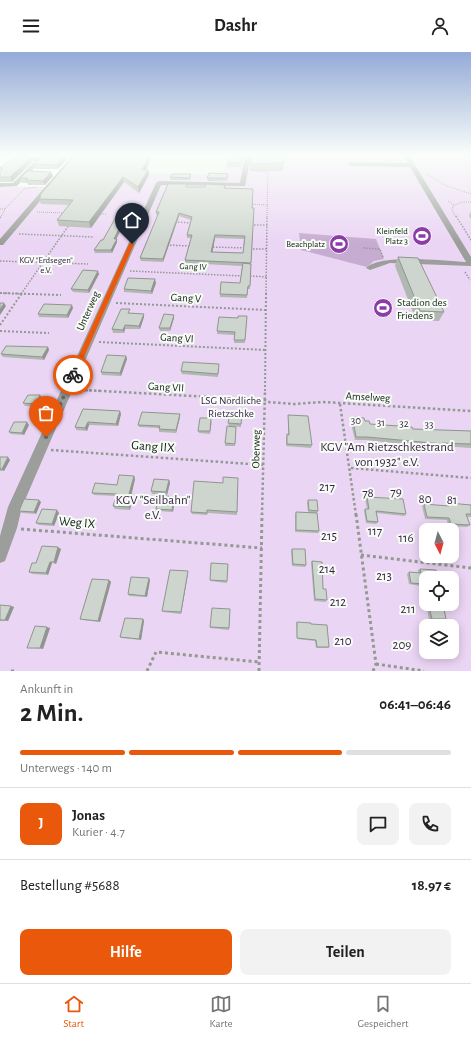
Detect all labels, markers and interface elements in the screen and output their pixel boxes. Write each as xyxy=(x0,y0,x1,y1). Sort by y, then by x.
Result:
icon: menu xyxy=(20,15,42,37)
icon: person xyxy=(429,15,451,37)
text: Dashr xyxy=(214,17,257,35)
pin xyxy=(115,203,149,244)
icon: home xyxy=(121,209,143,231)
sports icon: Kleinfeld Platz 3 xyxy=(411,225,433,247)
place label: Kleinfeld Platz 3 xyxy=(376,227,408,246)
sports icon: Beachplatz xyxy=(328,233,350,255)
place label: Beachplatz xyxy=(286,240,325,249)
park label: KGV "Erdsegen" e.V. xyxy=(19,256,73,275)
street label: Gang IV xyxy=(179,262,208,272)
street label: Unterweg xyxy=(74,289,102,332)
street label: Gang V xyxy=(170,292,202,304)
sports icon: Stadion des Friedens xyxy=(372,297,394,319)
place label: Stadion des Friedens xyxy=(397,297,447,321)
street label: Gang VI xyxy=(160,332,194,344)
courier xyxy=(53,355,93,395)
icon: bike xyxy=(62,364,84,386)
street label: Gang VII xyxy=(148,381,184,393)
street label: Amselweg xyxy=(346,390,391,404)
park label: LSG Nördliche Rietzschke xyxy=(201,395,261,419)
pin xyxy=(29,396,63,437)
icon: bag xyxy=(35,402,57,424)
park label: 30 xyxy=(351,415,361,426)
park label: 31 xyxy=(377,417,385,428)
park label: 32 xyxy=(399,418,409,429)
park label: 33 xyxy=(424,419,434,430)
street label: Oberweg xyxy=(250,429,262,469)
street label: Gang IIX xyxy=(131,439,175,455)
park label: KGV "Am Rietzschkestrand von 1932" e.V. xyxy=(320,441,454,469)
park label: 217 xyxy=(319,481,335,494)
park label: 79 xyxy=(390,486,402,499)
park label: 78 xyxy=(362,487,374,500)
park label: 80 xyxy=(418,493,432,506)
park label: KGV "Seilbahn" e.V. xyxy=(116,494,191,522)
park label: 81 xyxy=(447,494,457,507)
street label: Weg IX xyxy=(58,515,96,531)
north arrow xyxy=(419,523,459,563)
map controls xyxy=(419,523,459,659)
park label: 117 xyxy=(368,525,383,538)
park label: 215 xyxy=(321,530,337,543)
park label: 116 xyxy=(398,532,414,545)
park label: 214 xyxy=(319,563,335,576)
park label: 213 xyxy=(376,570,392,583)
button: locate xyxy=(419,571,459,611)
park label: 212 xyxy=(330,596,346,609)
park label: 211 xyxy=(401,603,415,616)
button: layers xyxy=(419,619,459,659)
park label: 210 xyxy=(334,635,352,648)
park label: 209 xyxy=(393,639,411,652)
text: Ankunft in xyxy=(20,683,73,696)
text: 06:41–06:46 xyxy=(379,697,451,712)
text: 2 Min. xyxy=(20,700,83,726)
text: Unterwegs · 140 m xyxy=(20,762,112,775)
button: chat xyxy=(357,803,399,845)
button: phone xyxy=(409,803,451,845)
text: Jonas xyxy=(72,808,105,823)
text: J xyxy=(38,816,44,831)
text: Kurier · 4.7 xyxy=(72,826,125,839)
text: Bestellung #5688 xyxy=(20,878,120,893)
text: 18.97 € xyxy=(412,878,451,893)
button: Hilfe xyxy=(20,929,232,975)
button: Teilen xyxy=(240,929,451,975)
tab: Start xyxy=(63,993,85,1030)
tab: Karte xyxy=(210,993,232,1030)
tab: Gespeichert xyxy=(358,993,408,1030)

